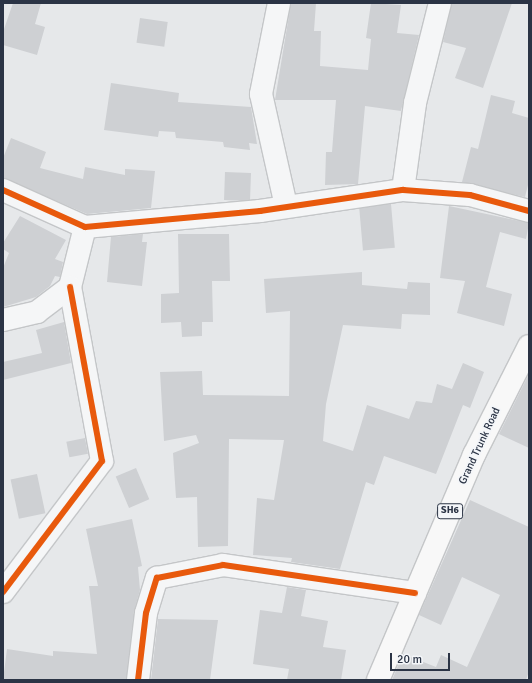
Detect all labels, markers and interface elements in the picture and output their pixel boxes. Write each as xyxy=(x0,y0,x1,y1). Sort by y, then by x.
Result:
street label: Grand Trunk Road xyxy=(456,405,504,487)
road number: SH6 xyxy=(437,503,463,519)
scale bar xyxy=(392,645,452,671)
text: 20 m xyxy=(397,652,422,667)

